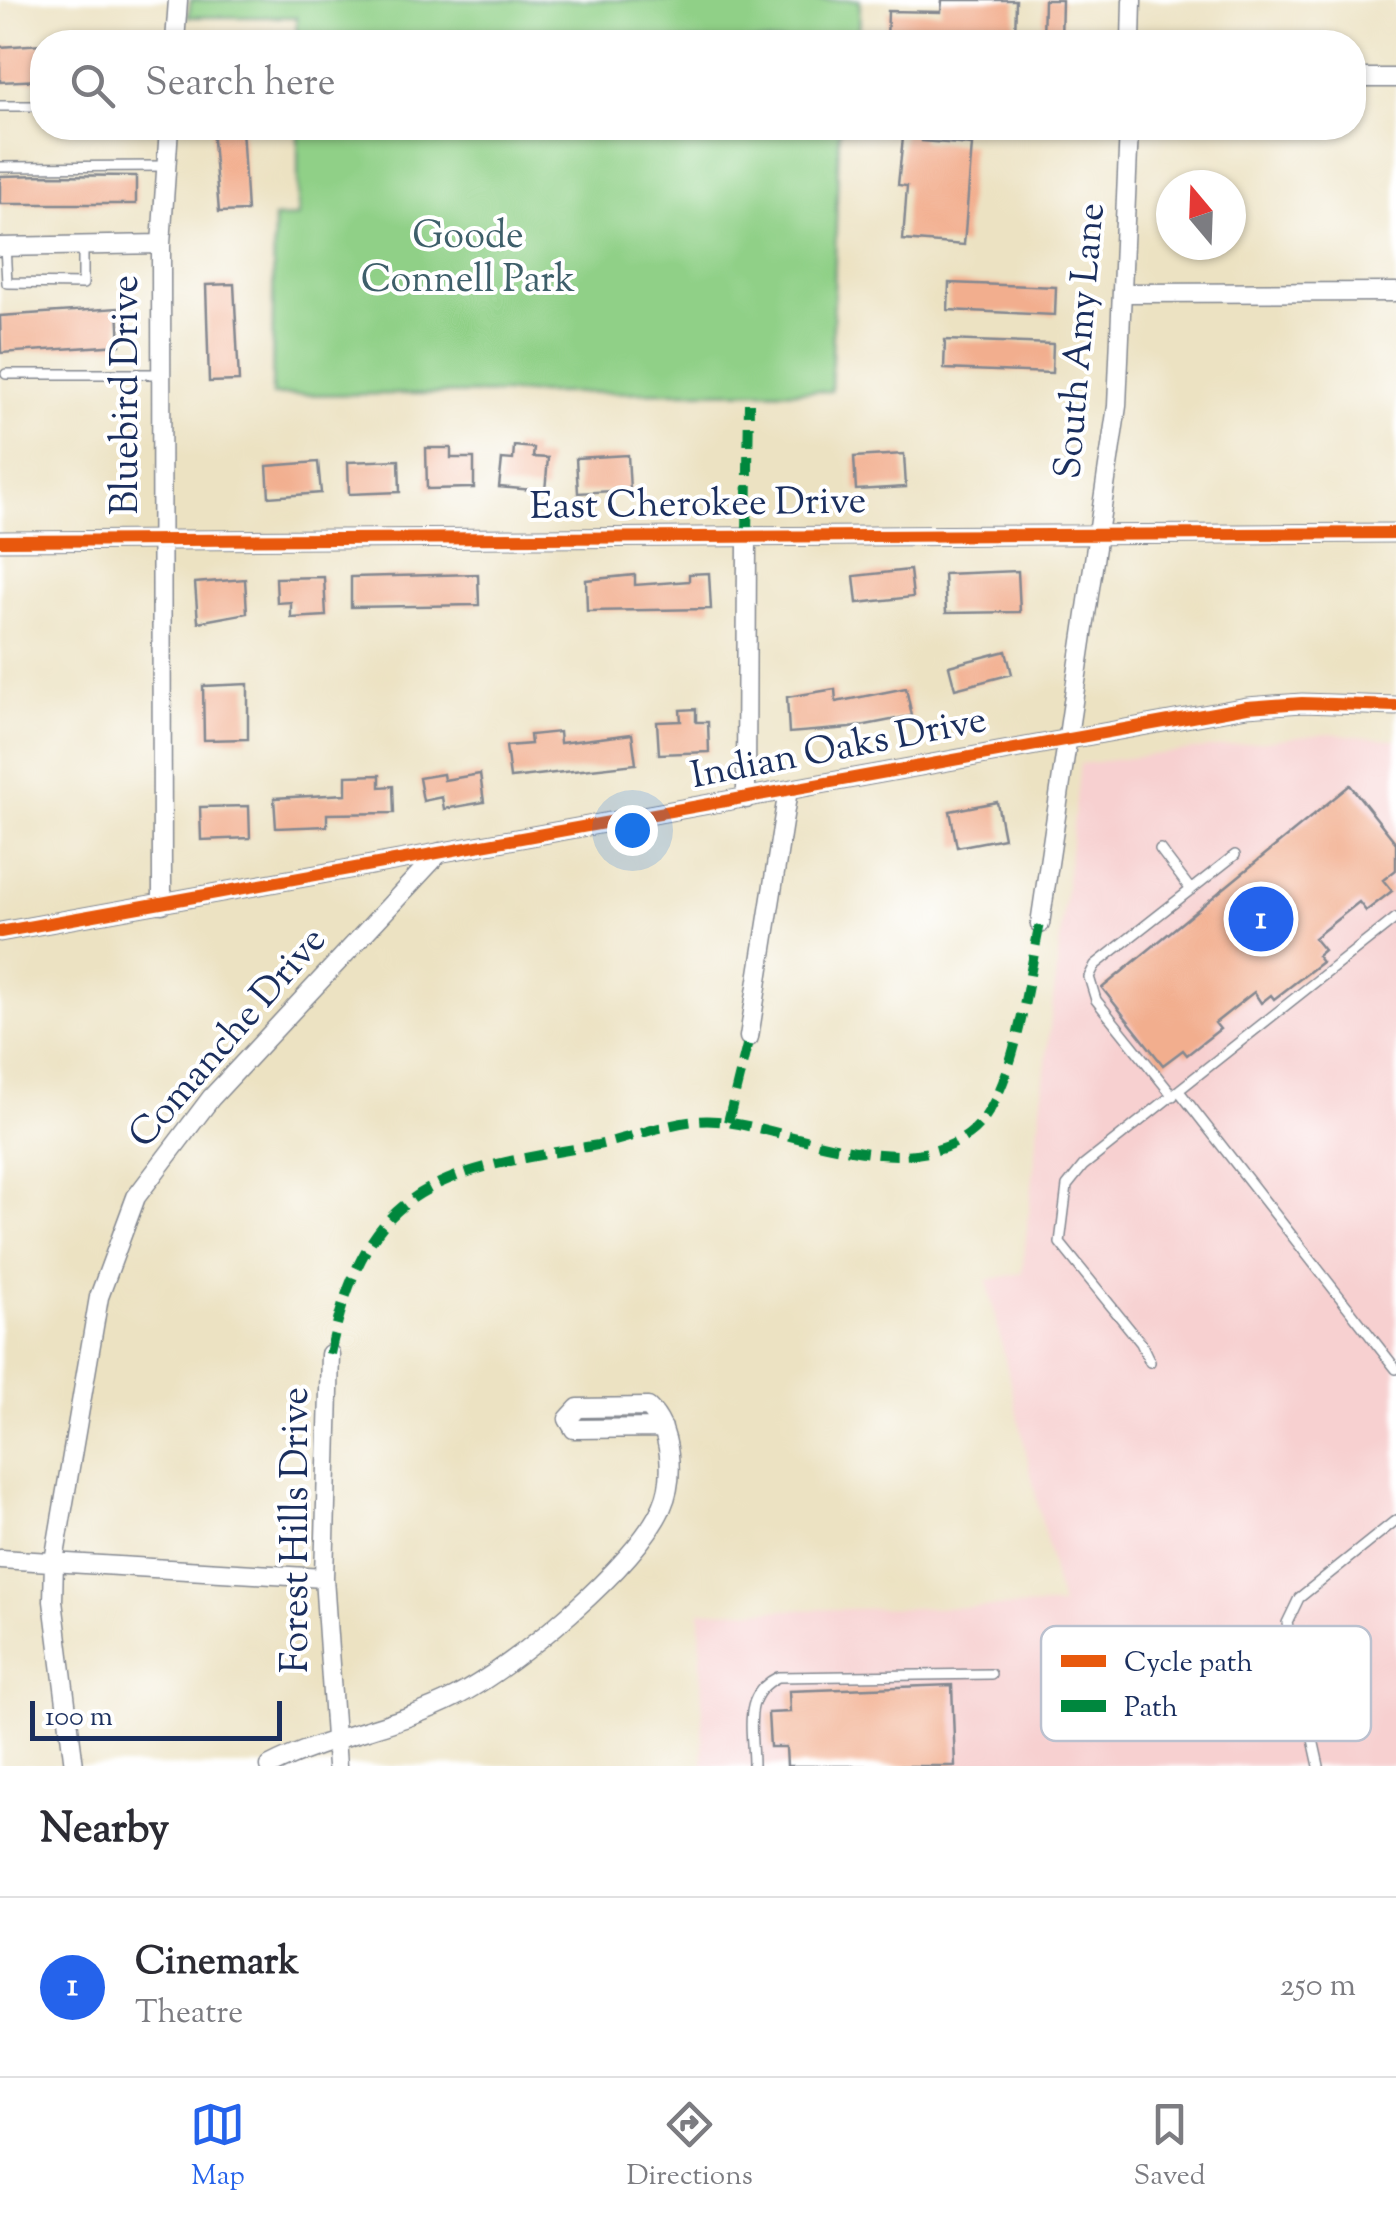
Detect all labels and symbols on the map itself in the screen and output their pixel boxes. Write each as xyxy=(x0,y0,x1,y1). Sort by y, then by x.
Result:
north arrow xyxy=(1156,170,1246,260)
street label: South Amy Lane xyxy=(1043,201,1121,481)
park label: Goode Connell Park xyxy=(361,211,575,309)
street label: Bluebird Drive xyxy=(101,275,155,515)
street label: East Cherokee Drive xyxy=(529,476,867,536)
street label: Indian Oaks Drive xyxy=(687,695,991,805)
your location xyxy=(607,805,658,856)
pin: 1 xyxy=(1228,882,1294,956)
street label: Comanche Drive xyxy=(118,917,340,1161)
street label: Forest Hills Drive xyxy=(271,1387,325,1673)
legend xyxy=(1041,1626,1371,1741)
text: Cycle path xyxy=(1124,1644,1253,1684)
text: Path xyxy=(1124,1689,1178,1729)
scale bar xyxy=(30,1696,282,1740)

